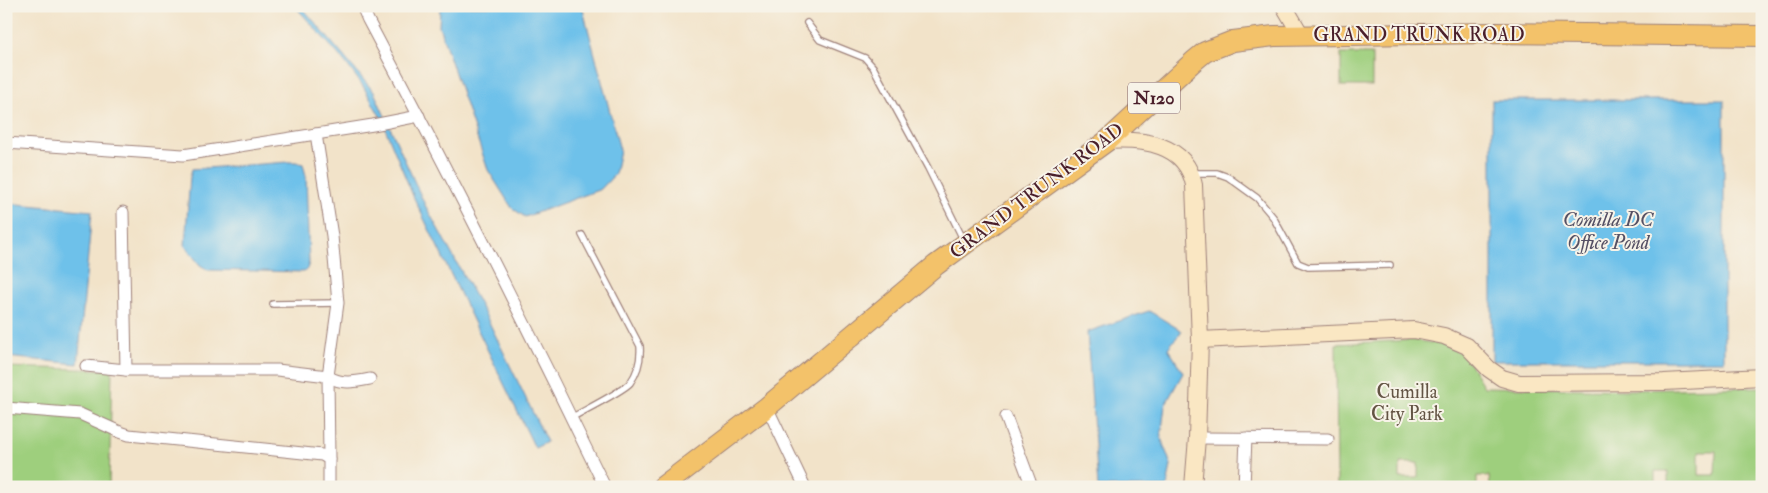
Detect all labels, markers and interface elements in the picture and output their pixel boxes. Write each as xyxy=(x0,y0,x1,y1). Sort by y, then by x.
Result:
street label: GRAND TRUNK ROAD xyxy=(1313,23,1525,47)
road number: N120 xyxy=(1128,82,1180,114)
street label: GRAND TRUNK ROAD xyxy=(945,118,1128,264)
water label: Comilla DC Office Pond xyxy=(1563,207,1655,255)
park label: Cumilla City Park xyxy=(1371,380,1443,426)

